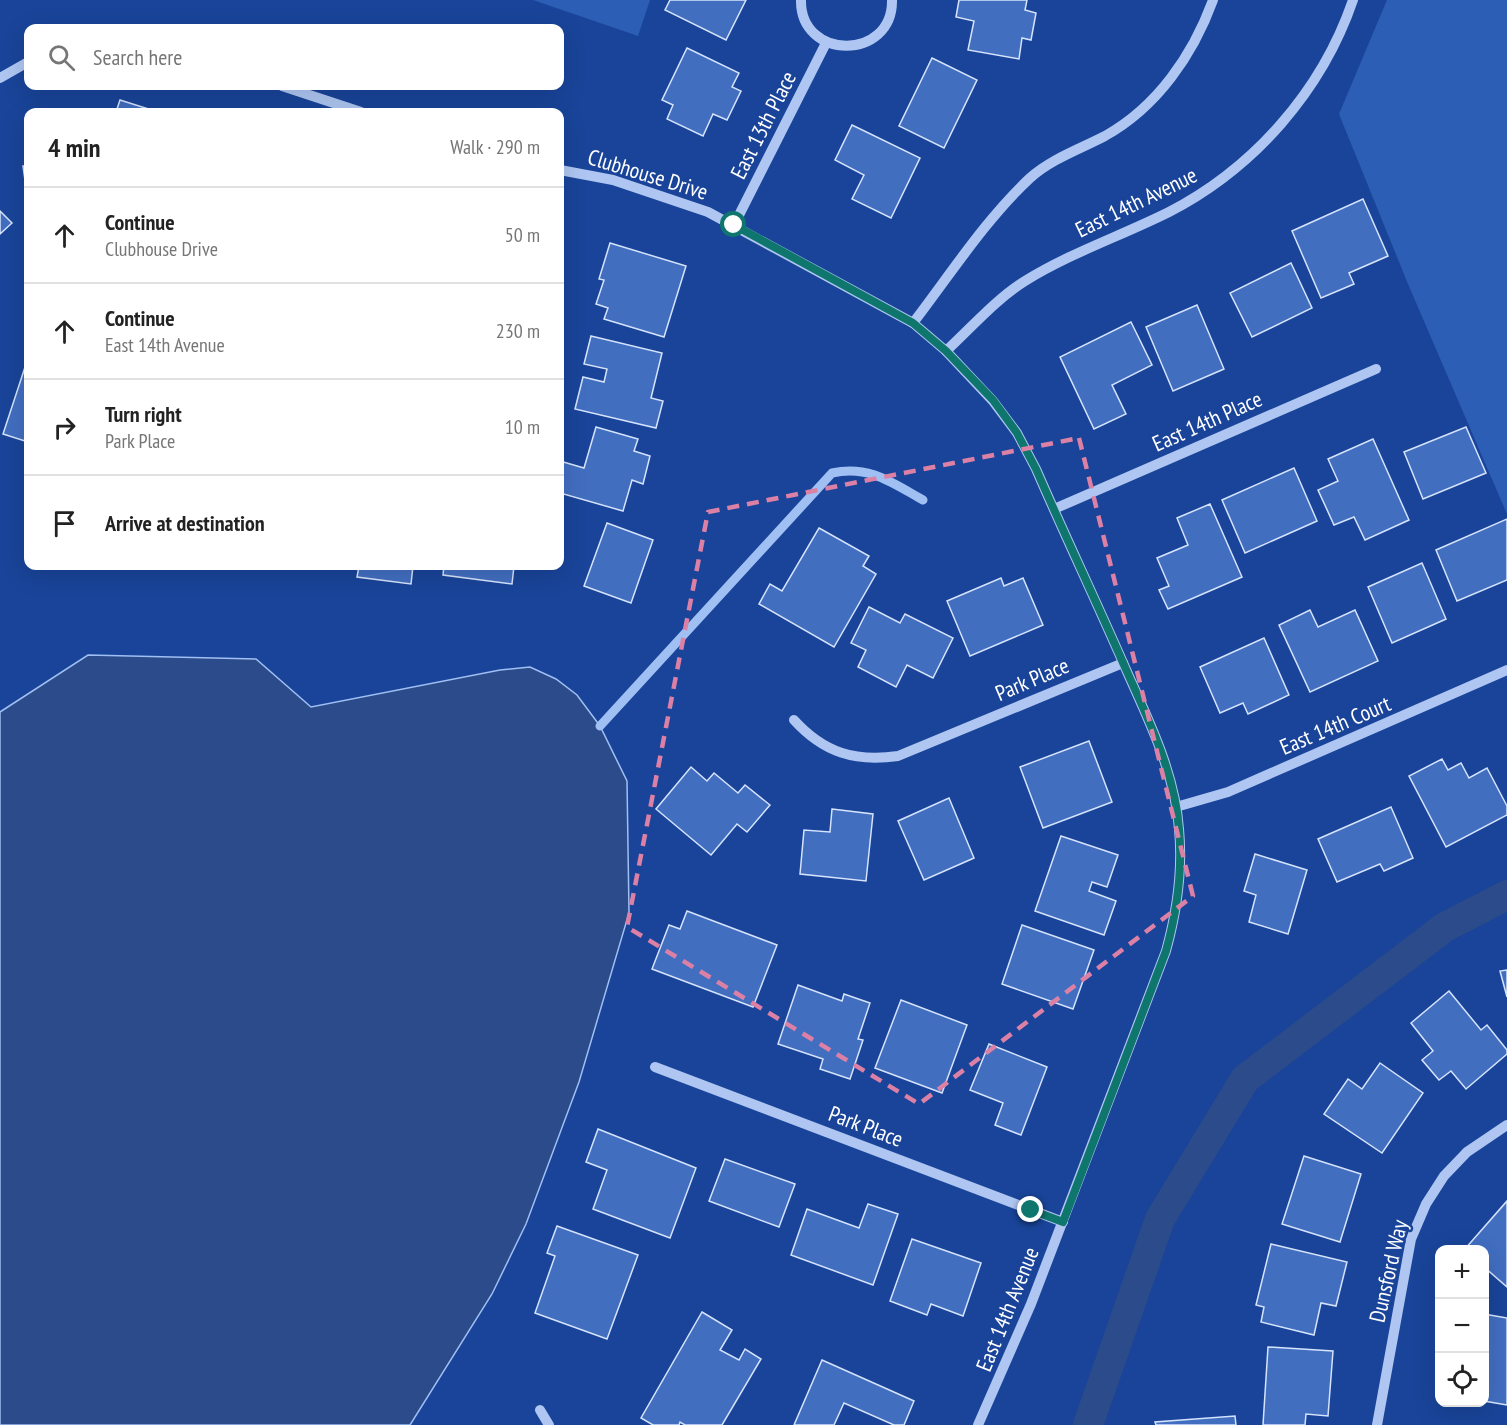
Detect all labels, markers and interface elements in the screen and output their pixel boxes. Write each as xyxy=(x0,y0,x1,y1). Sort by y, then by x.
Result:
search box xyxy=(24,24,564,90)
icon: search xyxy=(45,41,78,74)
text: Search here xyxy=(93,43,182,71)
street label: East 13th Place xyxy=(724,67,802,183)
text: 4 min xyxy=(48,131,101,164)
text: Walk · 290 m xyxy=(450,134,540,160)
street label: Clubhouse Drive xyxy=(585,142,711,206)
street label: East 14th Avenue xyxy=(1071,161,1201,243)
text: Continue xyxy=(105,208,175,236)
route start xyxy=(720,211,746,237)
icon: ahead xyxy=(48,219,81,252)
text: 50 m xyxy=(505,222,540,248)
text: Clubhouse Drive xyxy=(105,236,218,262)
text: Continue xyxy=(105,304,175,332)
icon: ahead xyxy=(48,315,81,348)
text: 230 m xyxy=(496,318,540,344)
text: East 14th Avenue xyxy=(105,332,225,358)
street label: East 14th Place xyxy=(1148,384,1266,458)
text: Turn right xyxy=(105,400,182,428)
icon: right xyxy=(48,411,81,444)
text: 10 m xyxy=(505,414,540,440)
text: Park Place xyxy=(105,428,175,454)
icon: arrive xyxy=(48,507,81,540)
text: Arrive at destination xyxy=(105,509,265,537)
street label: Park Place xyxy=(991,651,1073,707)
street label: East 14th Court xyxy=(1275,689,1395,761)
street label: Park Place xyxy=(825,1099,907,1153)
route end xyxy=(1017,1196,1043,1222)
street label: Dunsford Way xyxy=(1363,1216,1414,1325)
street label: East 14th Avenue xyxy=(969,1243,1045,1375)
map controls xyxy=(1435,1245,1489,1407)
button: + xyxy=(1435,1245,1489,1299)
button: − xyxy=(1435,1299,1489,1353)
button: locate xyxy=(1435,1353,1489,1407)

